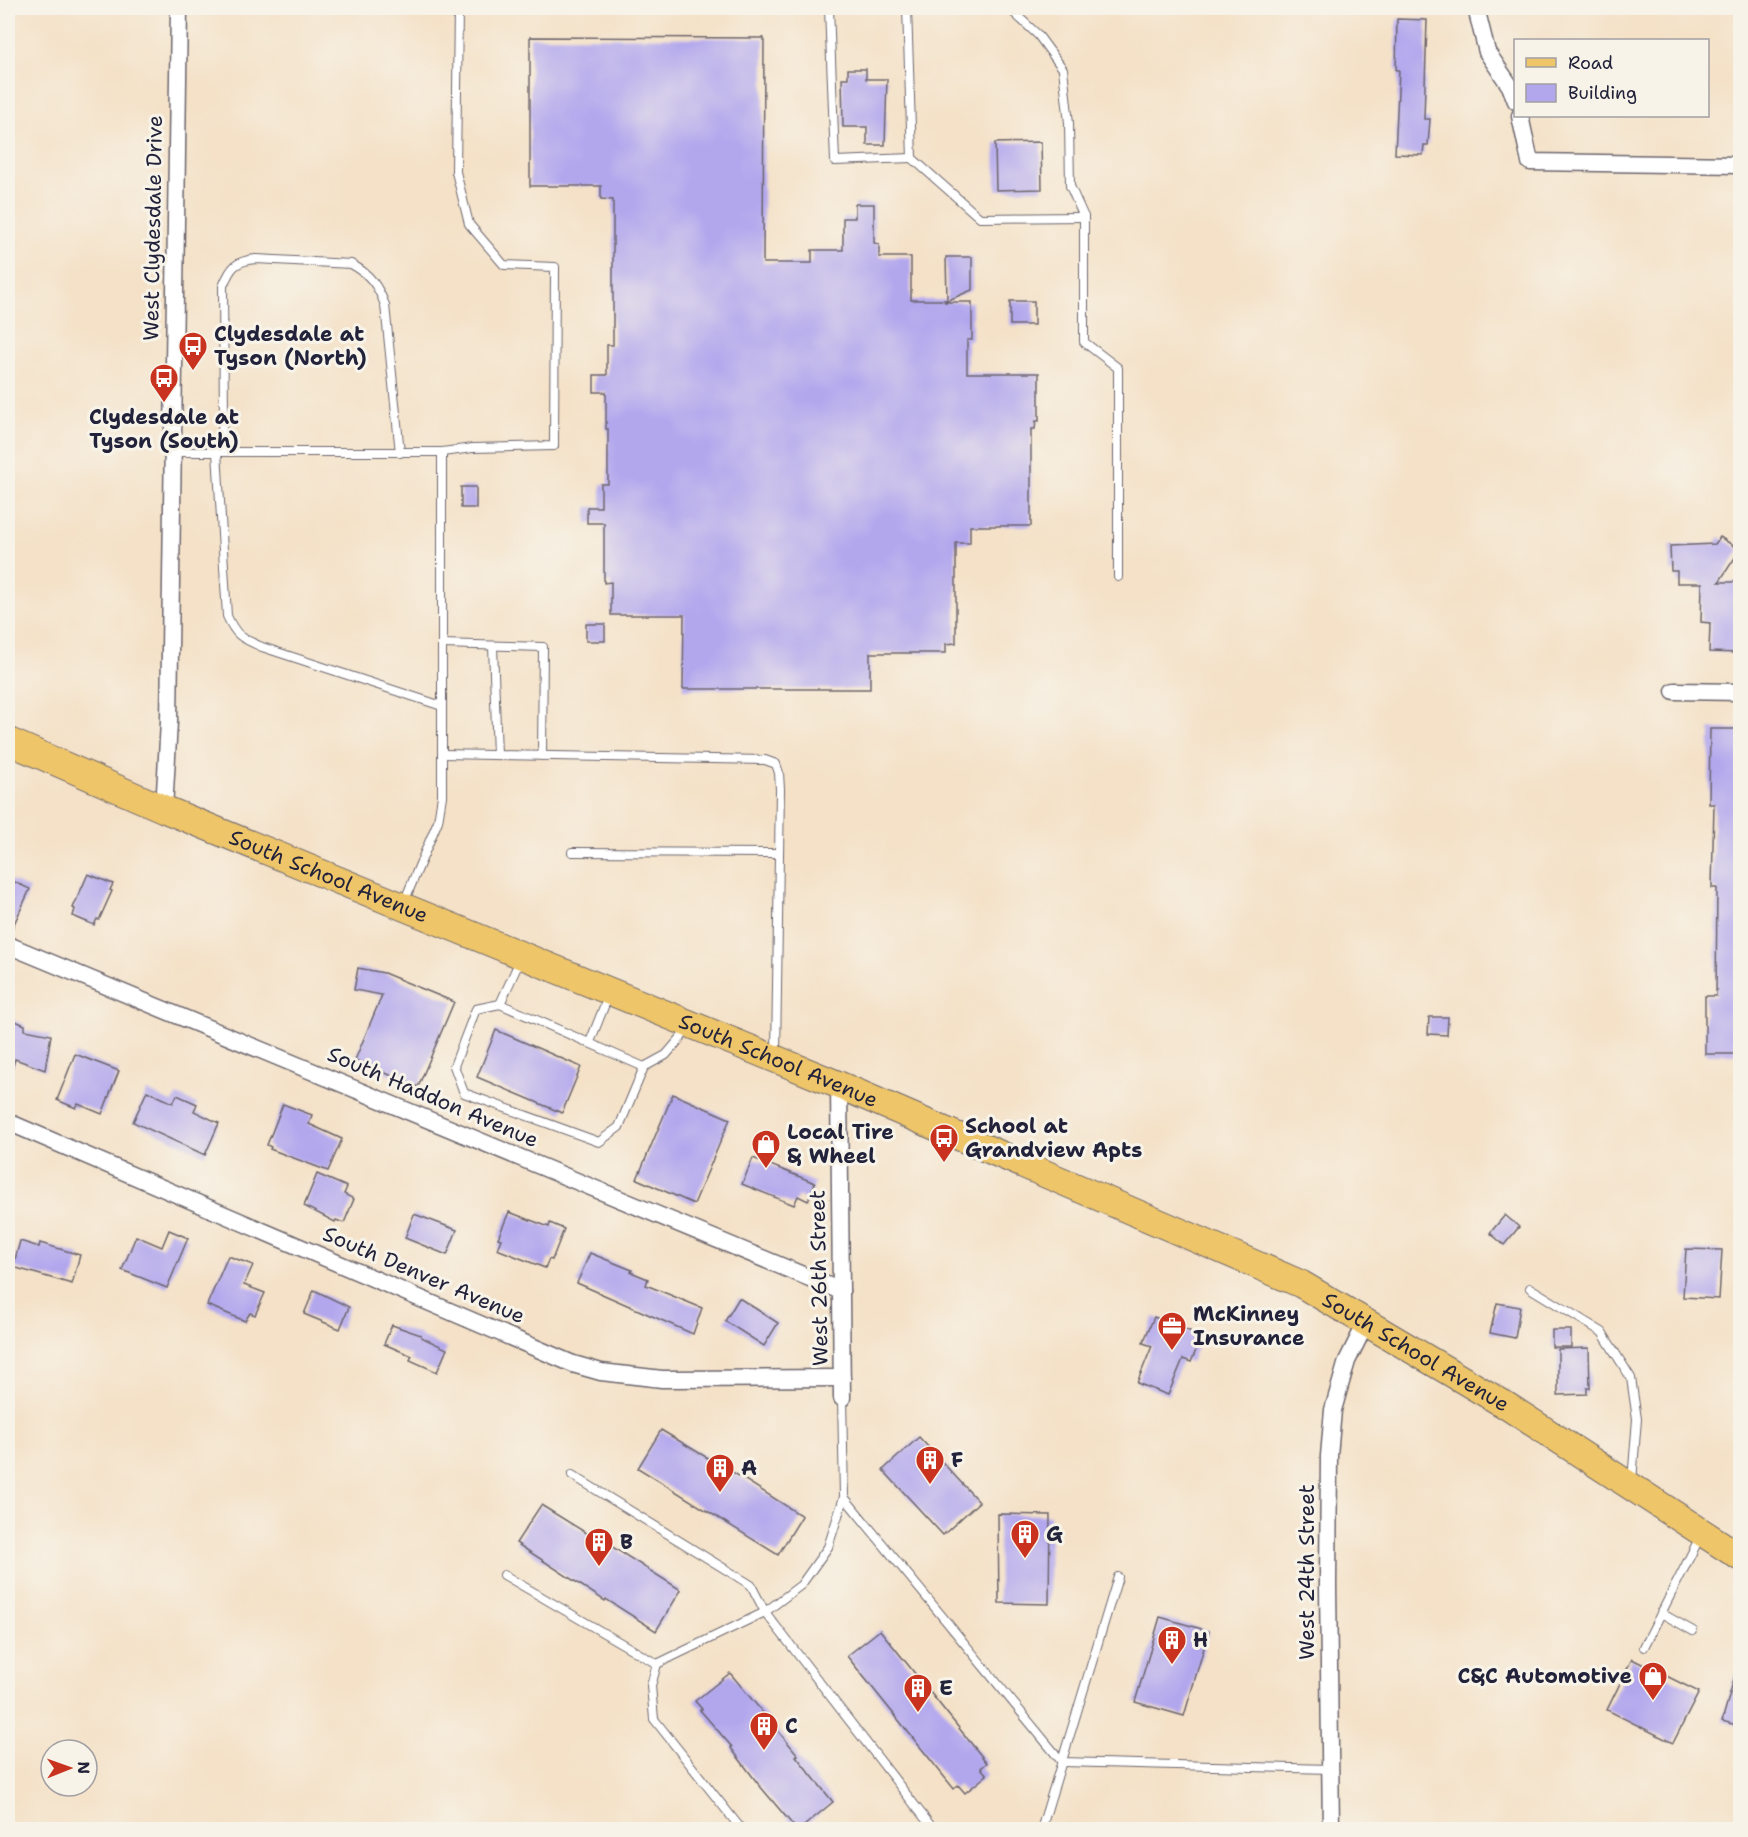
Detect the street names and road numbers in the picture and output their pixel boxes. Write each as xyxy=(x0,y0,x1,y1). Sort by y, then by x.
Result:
street label: West Clydesdale Drive xyxy=(137,115,169,341)
street label: South School Avenue xyxy=(225,823,432,930)
street label: South School Avenue xyxy=(675,1007,882,1114)
street label: South Haddon Avenue xyxy=(323,1040,543,1154)
street label: West 26th Street xyxy=(803,1190,835,1366)
street label: South Denver Avenue xyxy=(319,1220,529,1330)
street label: South School Avenue xyxy=(1317,1286,1515,1418)
street label: West 24th Street xyxy=(1293,1484,1321,1660)

